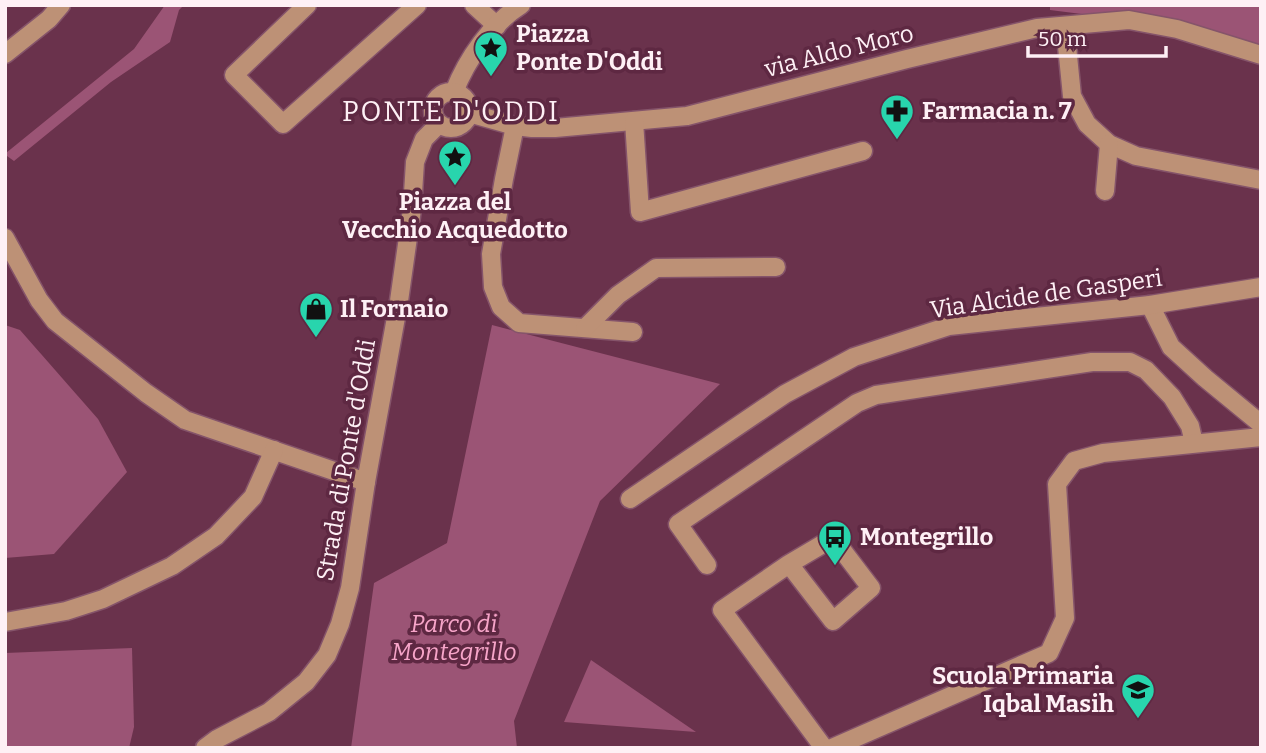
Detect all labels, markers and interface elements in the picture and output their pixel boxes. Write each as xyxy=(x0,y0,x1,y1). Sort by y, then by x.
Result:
scale bar xyxy=(1028,14,1166,58)
street label: via Aldo Moro xyxy=(761,19,916,83)
place label: Piazza Ponte D'Oddi xyxy=(516,20,663,76)
text: 50 m xyxy=(1038,26,1087,52)
place icon: Piazza Ponte D'Oddi xyxy=(472,29,510,78)
pharmacy icon: Farmacia n. 7 xyxy=(878,92,916,141)
district label: PONTE D'ODDI xyxy=(342,95,560,128)
place label: Farmacia n. 7 xyxy=(922,97,1072,125)
place icon: Piazza del Vecchio Acquedotto xyxy=(436,138,474,187)
place label: Piazza del Vecchio Acquedotto xyxy=(342,188,568,244)
street label: Via Alcide de Gasperi xyxy=(928,264,1164,324)
shop icon: Il Fornaio xyxy=(297,290,335,339)
place label: Il Fornaio xyxy=(340,295,448,323)
street label: Strada di Ponte d'Oddi xyxy=(311,337,381,583)
bus stop icon: Montegrillo xyxy=(816,518,854,567)
place label: Montegrillo xyxy=(860,523,994,551)
park label: Parco di Montegrillo xyxy=(391,610,517,666)
place label: Scuola Primaria Iqbal Masih xyxy=(932,662,1115,718)
school or university icon: Scuola Primaria Iqbal Masih xyxy=(1119,671,1157,720)

